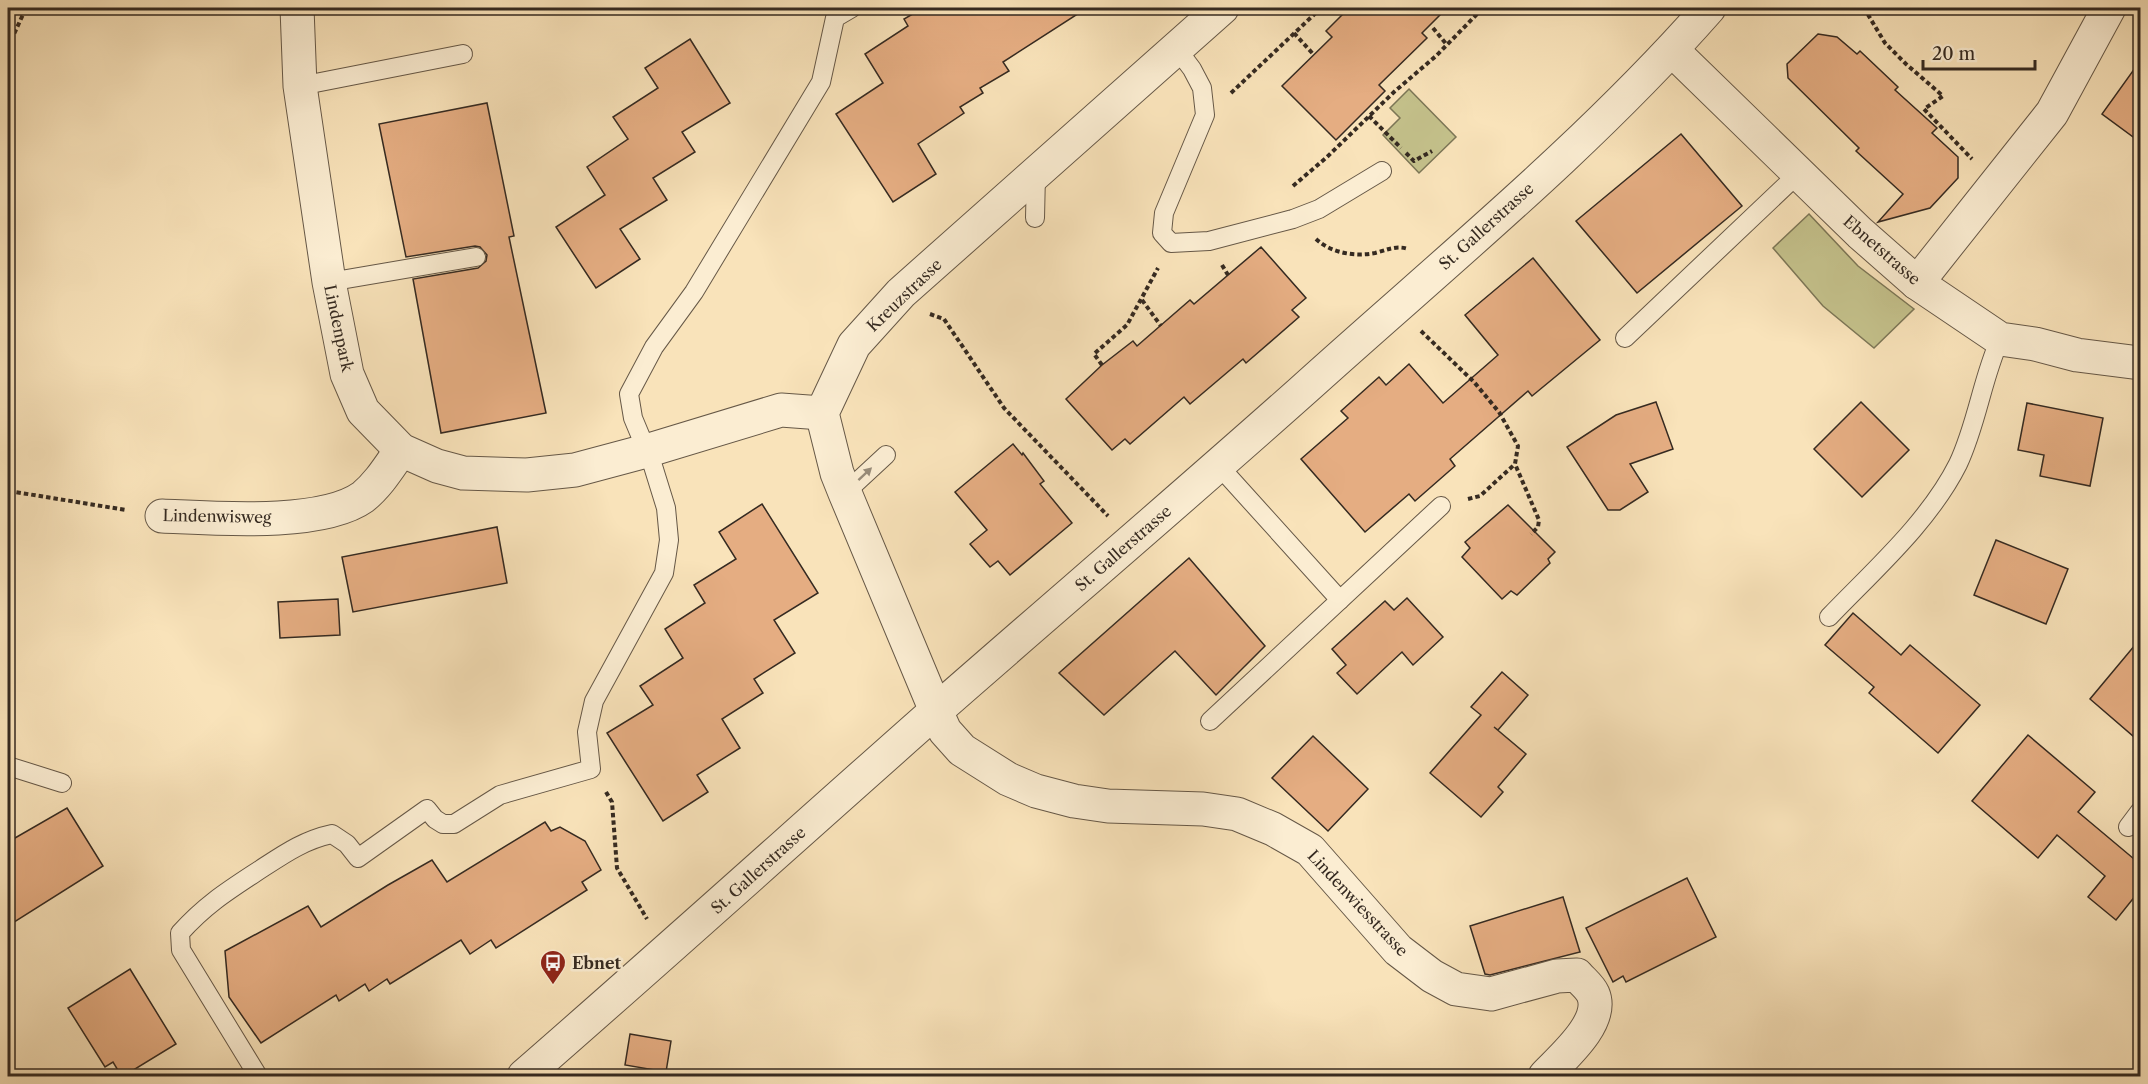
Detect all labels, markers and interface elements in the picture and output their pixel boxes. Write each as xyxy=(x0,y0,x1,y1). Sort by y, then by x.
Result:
scale bar xyxy=(1923,33,2036,71)
text: 20 m xyxy=(1932,43,1976,65)
street label: St. Gallerstrasse xyxy=(1434,178,1538,274)
street label: Ebnetstrasse xyxy=(1839,211,1925,289)
street label: Kreuzstrasse xyxy=(862,254,946,336)
street label: Lindenpark xyxy=(320,283,358,374)
one-way arrow xyxy=(858,467,873,481)
street label: St. Gallerstrasse xyxy=(1071,501,1175,595)
street label: Lindenwisweg xyxy=(162,505,272,527)
street label: St. Gallerstrasse xyxy=(706,822,810,918)
street label: Lindenwiesstrasse xyxy=(1304,846,1412,960)
bus stop icon: Ebnet xyxy=(538,948,568,986)
place label: Ebnet xyxy=(572,953,622,973)

